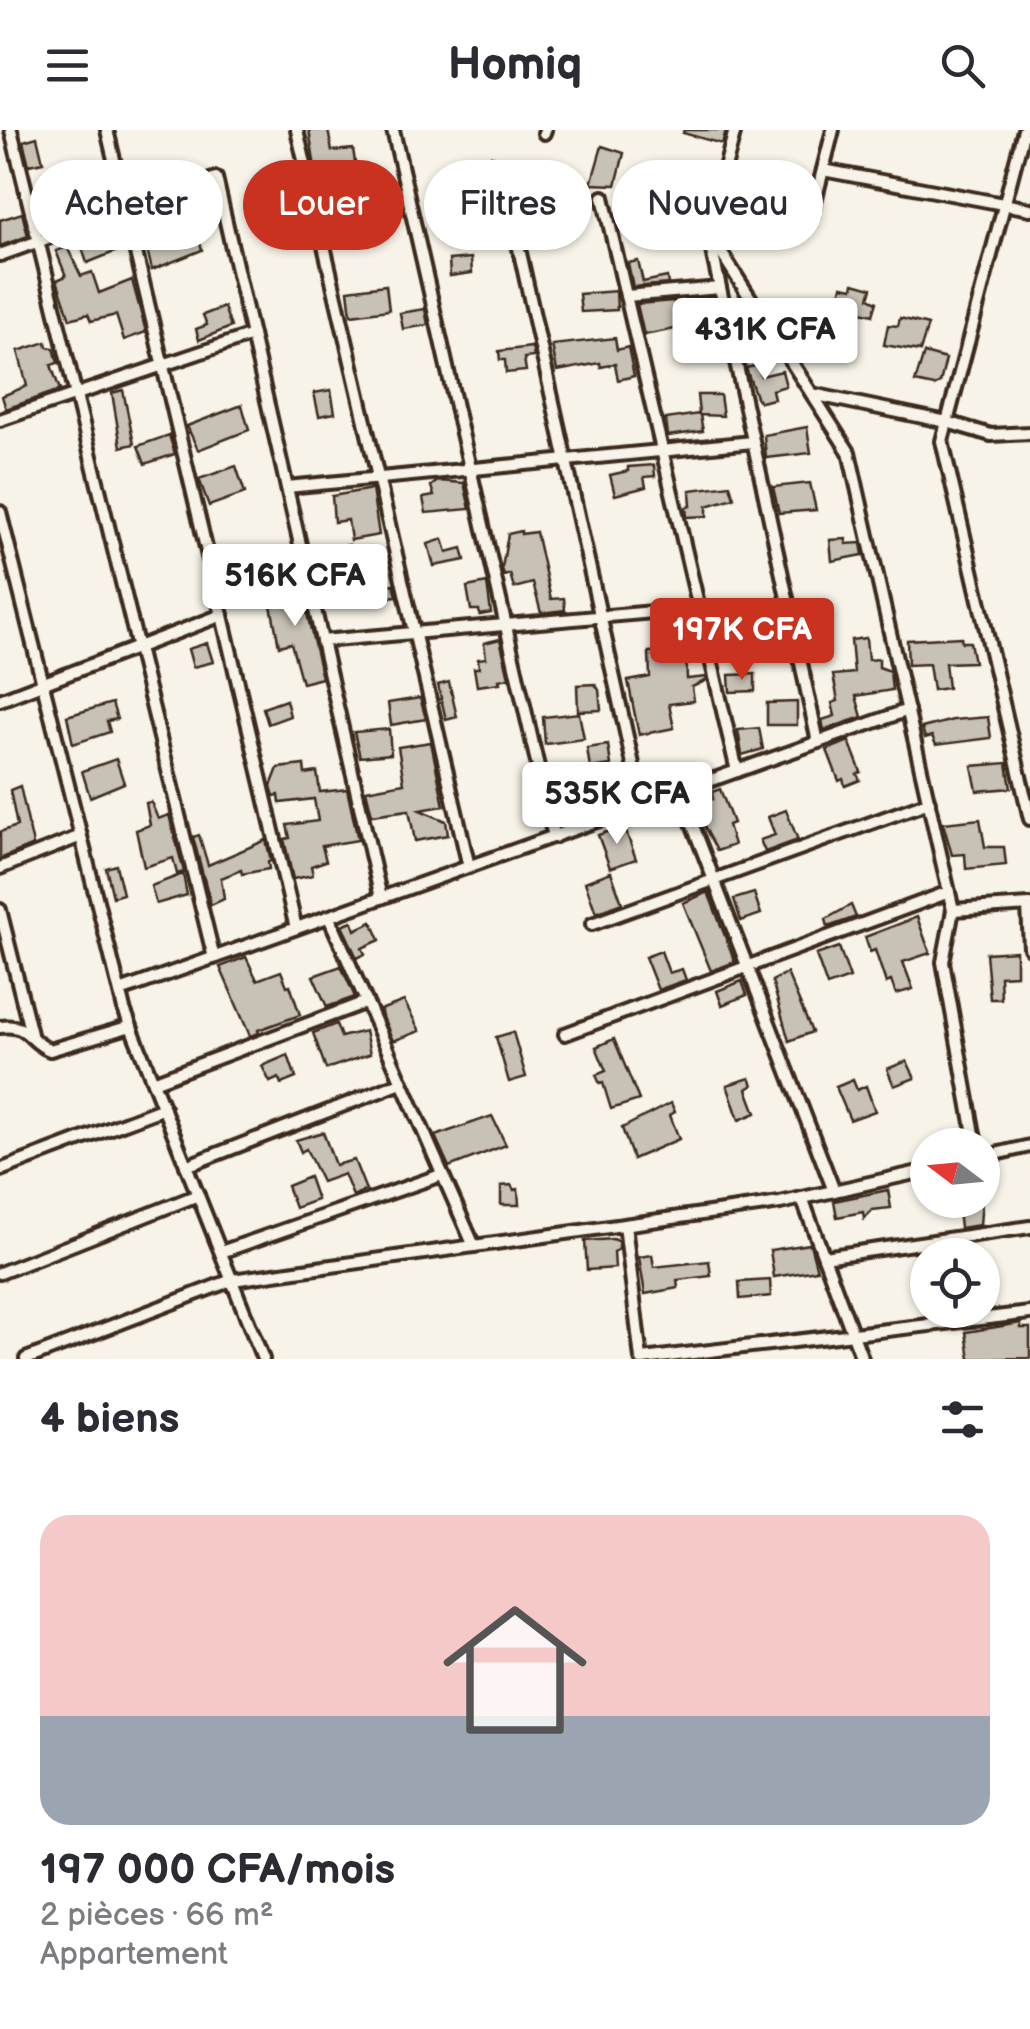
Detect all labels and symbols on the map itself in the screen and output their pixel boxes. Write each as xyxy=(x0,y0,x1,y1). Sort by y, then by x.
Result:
pin: 431K CFA xyxy=(662,298,868,383)
pin: 516K CFA xyxy=(192,544,398,629)
pin: 197K CFA xyxy=(639,598,845,683)
pin: 535K CFA xyxy=(514,762,720,847)
north arrow xyxy=(910,1128,1000,1218)

